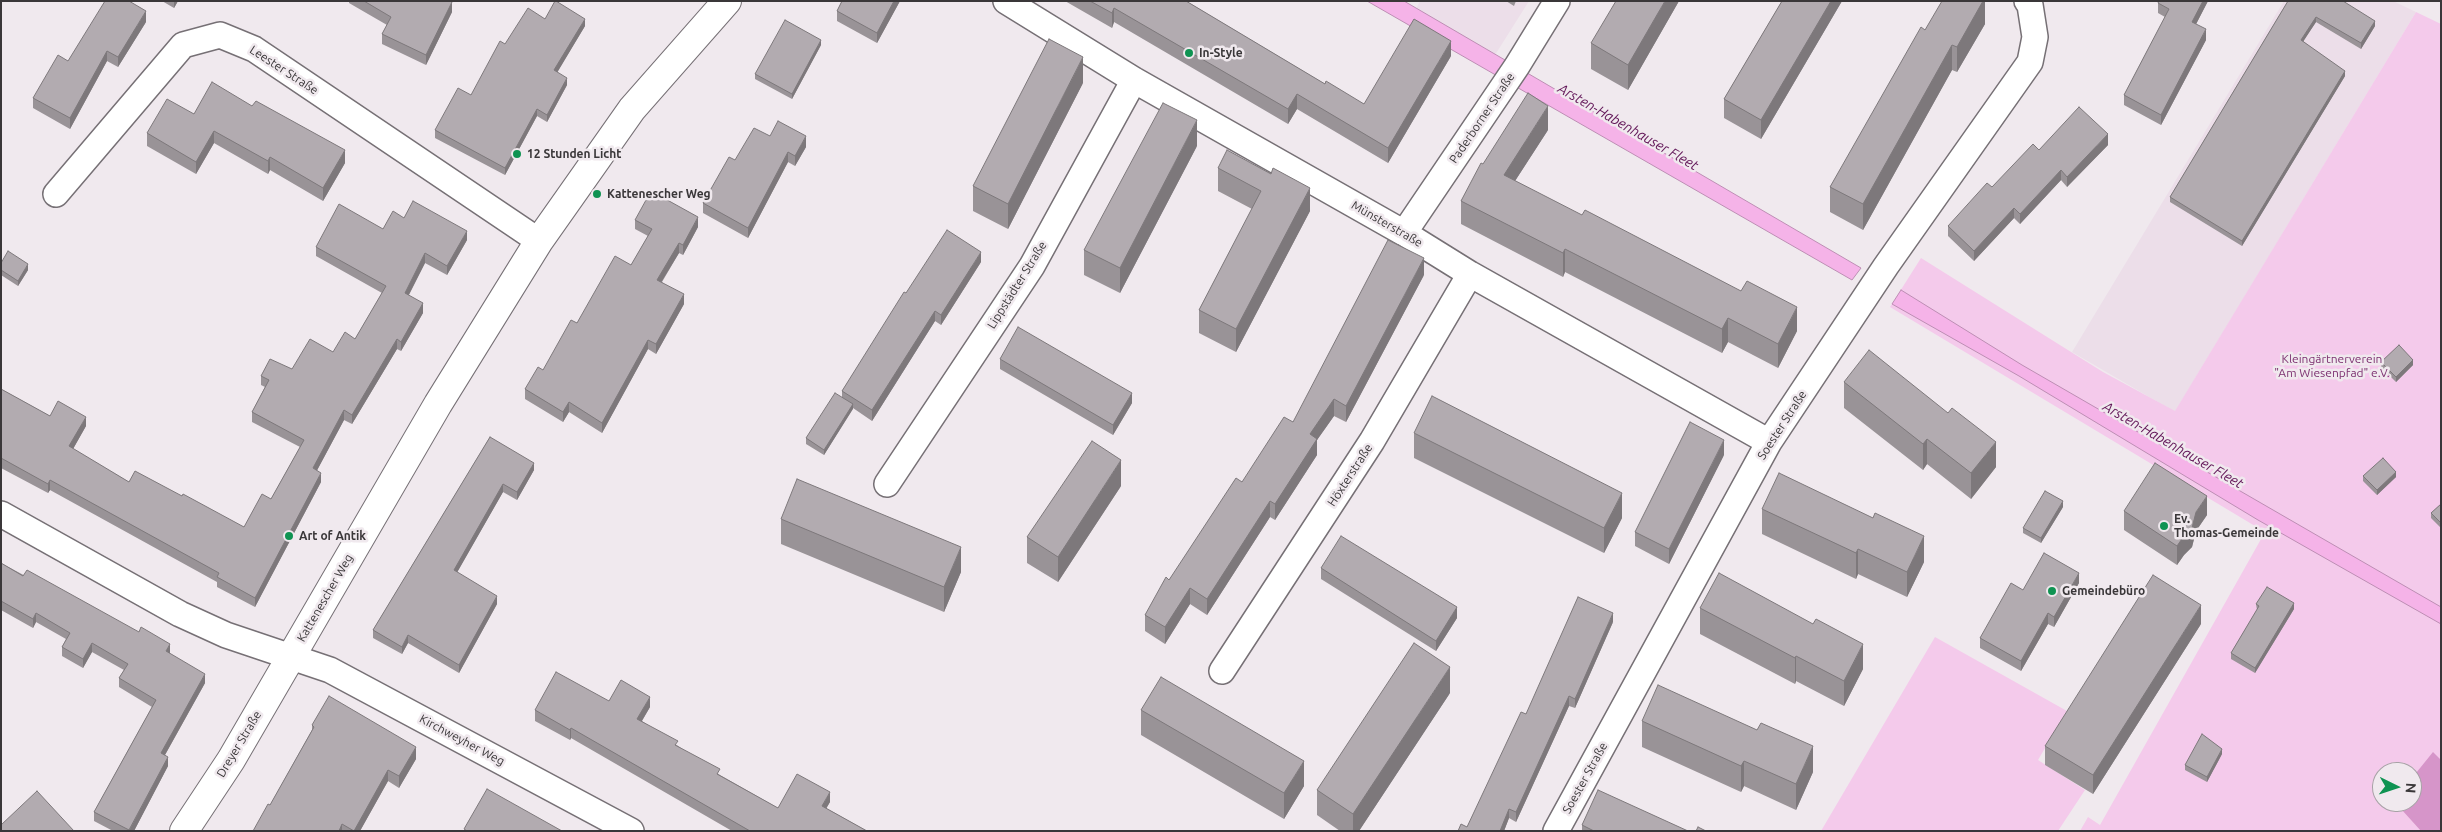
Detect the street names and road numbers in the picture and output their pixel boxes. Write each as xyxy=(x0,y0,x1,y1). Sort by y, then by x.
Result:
street label: Leester Straße xyxy=(247,43,321,97)
street label: Paderborner Straße xyxy=(1446,70,1518,166)
street label: Münsterstraße xyxy=(1349,198,1425,250)
street label: Lippstädter Straße xyxy=(984,239,1050,331)
street label: Soester Straße xyxy=(1754,388,1810,462)
street label: Höxterstraße xyxy=(1324,441,1376,509)
street label: Kattenescher Weg xyxy=(294,552,356,644)
street label: Dreyer Straße xyxy=(214,708,264,780)
street label: Kirchweyher Weg xyxy=(417,711,507,769)
street label: Soester Straße xyxy=(1559,740,1611,816)

